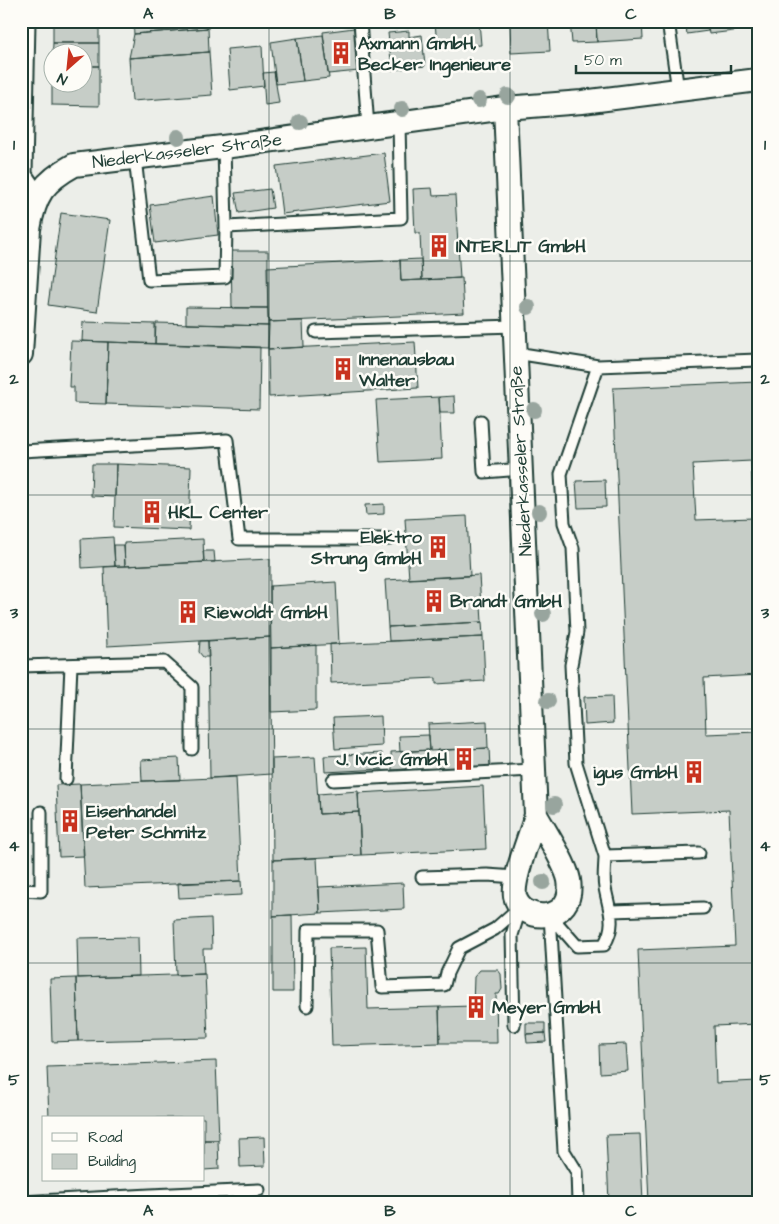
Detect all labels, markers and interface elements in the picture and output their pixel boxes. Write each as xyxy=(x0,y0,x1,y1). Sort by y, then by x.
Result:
text: A xyxy=(143,3,154,25)
text: B xyxy=(384,3,396,25)
text: C xyxy=(625,3,637,25)
place label: Axmann GmbH, Becker Ingenieure xyxy=(358,31,511,78)
building icon: Axmann GmbH, Becker Ingenieure xyxy=(328,40,354,66)
north arrow xyxy=(42,42,92,92)
scale bar xyxy=(576,42,732,74)
text: 50 m xyxy=(584,50,622,71)
text: N xyxy=(54,68,71,90)
street label: Niederkasseler Straße xyxy=(91,127,283,175)
text: 1 xyxy=(13,134,16,156)
text: 1 xyxy=(764,134,767,156)
building icon: INTERLIT GmbH xyxy=(426,233,452,259)
place label: INTERLIT GmbH xyxy=(456,234,586,259)
place label: Innenausbau Walter xyxy=(358,347,454,393)
building icon: Innenausbau Walter xyxy=(330,356,356,382)
street label: Niederkasseler Straße xyxy=(504,365,538,557)
text: 2 xyxy=(8,368,19,390)
text: 2 xyxy=(759,368,770,390)
building icon: HKL Center xyxy=(139,499,165,525)
place label: HKL Center xyxy=(168,500,268,525)
place label: Elektro Strung GmbH xyxy=(310,525,423,572)
building icon: Elektro Strung GmbH xyxy=(425,534,451,560)
building icon: Brandt GmbH xyxy=(421,588,447,614)
place label: Brandt GmbH xyxy=(450,589,562,614)
building icon: Riewoldt GmbH xyxy=(175,599,201,625)
place label: Riewoldt GmbH xyxy=(204,600,328,625)
text: 3 xyxy=(9,602,19,624)
text: 3 xyxy=(760,602,770,624)
building icon: J. Ivcic GmbH xyxy=(451,746,477,772)
place label: J. Ivcic GmbH xyxy=(335,747,448,772)
building icon: igus GmbH xyxy=(681,759,707,785)
place label: igus GmbH xyxy=(593,760,678,786)
place label: Eisenhandel Peter Schmitz xyxy=(86,799,207,845)
building icon: Eisenhandel Peter Schmitz xyxy=(57,808,83,834)
text: 4 xyxy=(9,835,20,857)
text: 4 xyxy=(760,835,771,857)
building icon: Meyer GmbH xyxy=(463,994,489,1020)
place label: Meyer GmbH xyxy=(492,995,601,1021)
text: 5 xyxy=(8,1069,20,1091)
text: 5 xyxy=(759,1069,771,1091)
legend xyxy=(42,1116,205,1182)
text: Road xyxy=(88,1127,123,1148)
text: Building xyxy=(88,1151,136,1173)
text: A xyxy=(143,1200,154,1222)
text: B xyxy=(384,1200,396,1222)
text: C xyxy=(625,1200,637,1222)

